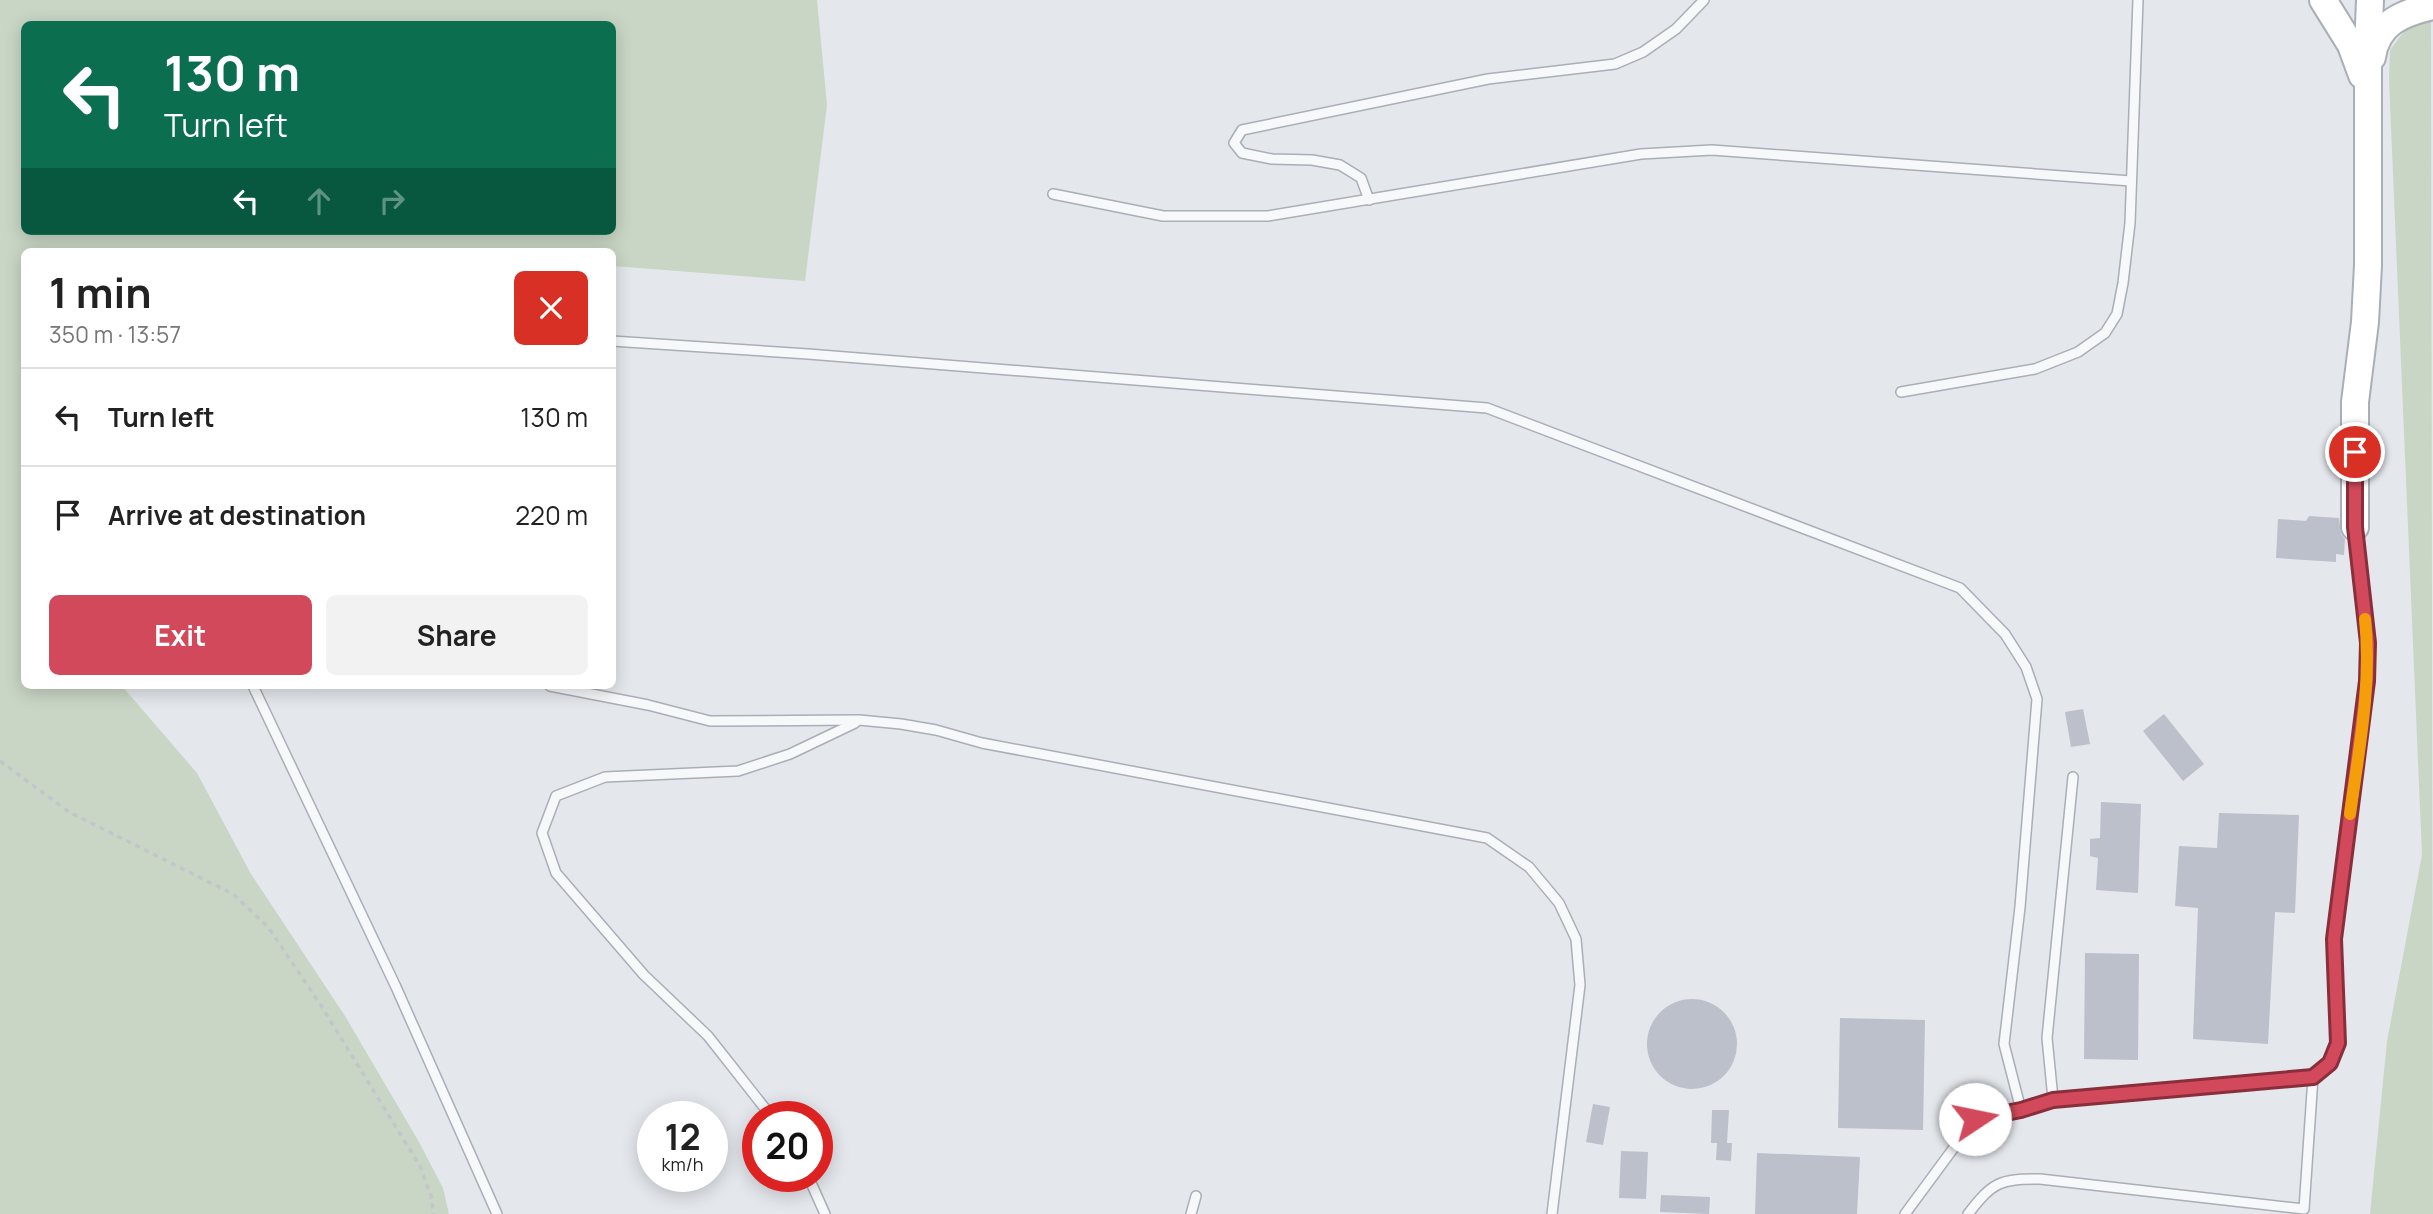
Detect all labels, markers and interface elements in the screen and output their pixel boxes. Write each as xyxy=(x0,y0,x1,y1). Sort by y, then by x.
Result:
text: 130 m xyxy=(164,39,300,106)
icon: left xyxy=(49,49,140,140)
text: Turn left xyxy=(164,103,288,147)
icon: left xyxy=(227,182,265,220)
icon: ahead xyxy=(300,182,338,220)
icon: right xyxy=(373,182,411,220)
text: 1 min xyxy=(49,263,152,321)
button: close xyxy=(514,271,588,345)
text: 350 m · 13:57 xyxy=(49,318,181,350)
icon: left xyxy=(49,398,87,436)
text: Turn left xyxy=(108,399,215,435)
text: 130 m xyxy=(520,399,588,435)
pin xyxy=(2325,422,2385,482)
icon: arrive xyxy=(2336,433,2374,471)
icon: arrive xyxy=(49,496,87,534)
text: Arrive at destination xyxy=(108,497,366,533)
text: 220 m xyxy=(515,497,588,533)
button: Exit xyxy=(49,595,312,675)
button: Share xyxy=(326,595,588,675)
position arrow xyxy=(1938,1082,2012,1156)
speed limit sign: 20 xyxy=(742,1101,833,1192)
text: 12 xyxy=(664,1113,701,1161)
text: km/h xyxy=(662,1152,703,1176)

